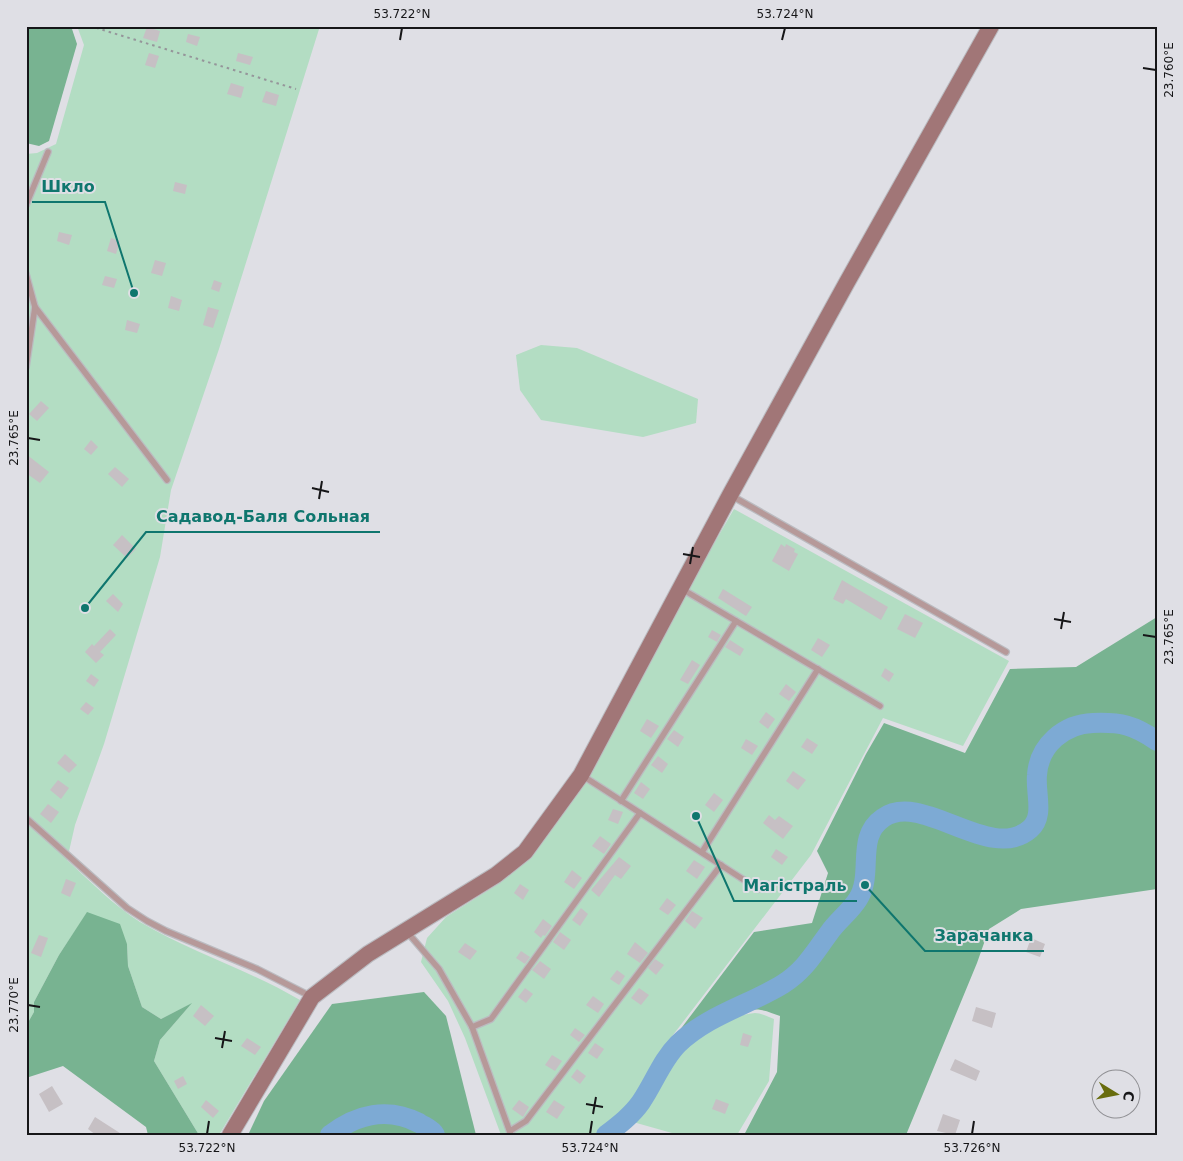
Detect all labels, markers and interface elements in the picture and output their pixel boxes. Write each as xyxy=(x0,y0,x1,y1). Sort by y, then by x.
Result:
text: 53.722°N xyxy=(374,7,430,21)
text: 53.724°N xyxy=(757,7,813,21)
text: 23.760°E xyxy=(1162,42,1176,98)
callout: Шкло xyxy=(32,171,105,202)
text: Шкло xyxy=(41,177,95,196)
text: 23.765°E xyxy=(7,410,21,466)
callout: Садавод-Баля Сольная xyxy=(146,501,380,532)
text: Садавод-Баля Сольная xyxy=(156,507,370,526)
text: 23.765°E xyxy=(1162,609,1176,665)
callout: Магістраль xyxy=(734,870,857,901)
text: Магістраль xyxy=(743,876,847,895)
callout: Зарачанка xyxy=(925,920,1044,951)
text: Зарачанка xyxy=(935,926,1033,945)
text: 23.770°E xyxy=(7,977,21,1033)
north arrow xyxy=(1090,1068,1140,1118)
text: С xyxy=(1120,1090,1138,1103)
text: 53.722°N xyxy=(179,1141,235,1155)
text: 53.724°N xyxy=(562,1141,618,1155)
text: 53.726°N xyxy=(944,1141,1000,1155)

